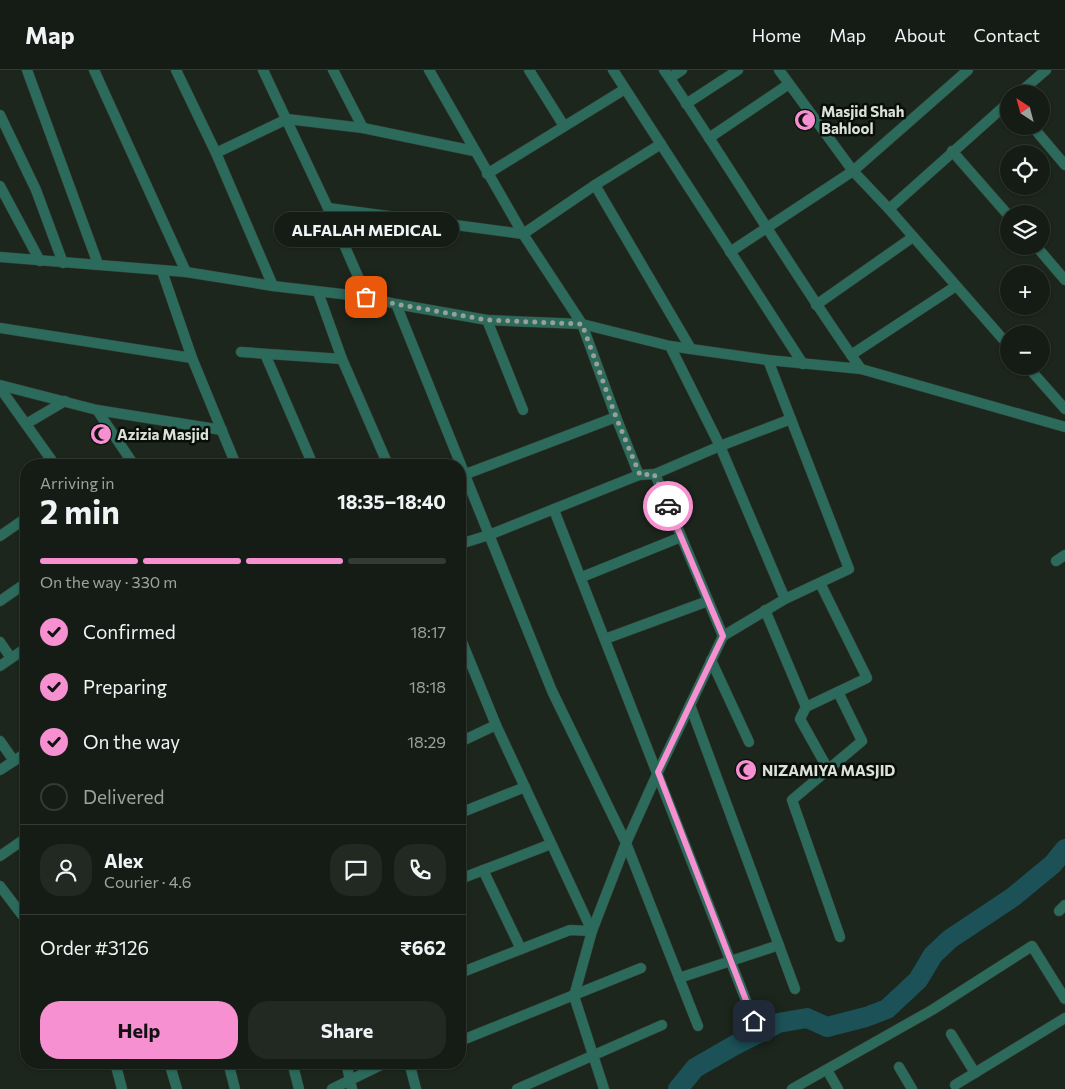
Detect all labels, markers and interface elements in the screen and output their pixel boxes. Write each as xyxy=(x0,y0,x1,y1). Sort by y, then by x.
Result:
text: Map xyxy=(25,20,75,49)
text: Home xyxy=(752,24,801,46)
text: Map xyxy=(829,24,866,46)
text: About xyxy=(894,24,946,46)
text: Contact xyxy=(974,24,1040,46)
north arrow xyxy=(1000,85,1050,135)
map controls xyxy=(1000,85,1050,375)
place label: Masjid Shah Bahlool xyxy=(821,102,904,137)
mosque icon: Masjid Shah Bahlool xyxy=(793,108,817,132)
button: locate xyxy=(1000,145,1050,195)
button: layers xyxy=(1000,205,1050,255)
callout: ALFALAH MEDICAL xyxy=(274,212,458,247)
text: ALFALAH MEDICAL xyxy=(291,220,442,239)
button: + xyxy=(1000,265,1050,315)
pin xyxy=(345,276,387,318)
icon: bag xyxy=(352,283,380,311)
button: − xyxy=(1000,325,1050,375)
mosque icon: Azizia Masjid xyxy=(89,422,113,446)
place label: Azizia Masjid xyxy=(117,425,209,443)
text: Arriving in xyxy=(40,473,114,492)
courier xyxy=(643,481,693,531)
text: 18:35–18:40 xyxy=(337,490,446,513)
text: 2 min xyxy=(40,491,120,531)
icon: car xyxy=(654,492,682,520)
text: On the way · 330 m xyxy=(40,572,177,591)
icon: check xyxy=(40,618,68,646)
text: Confirmed xyxy=(83,620,176,643)
text: 18:17 xyxy=(410,622,446,641)
icon: check xyxy=(40,673,68,701)
text: Preparing xyxy=(83,675,167,698)
text: 18:18 xyxy=(409,677,446,696)
icon: check xyxy=(40,728,68,756)
text: On the way xyxy=(83,730,180,753)
text: 18:29 xyxy=(407,732,446,751)
mosque icon: NIZAMIYA MASJID xyxy=(734,758,758,782)
place label: NIZAMIYA MASJID xyxy=(762,761,895,779)
text: Delivered xyxy=(83,785,164,808)
button: person xyxy=(40,844,92,896)
button: chat xyxy=(330,844,382,896)
button: phone xyxy=(394,844,446,896)
text: Alex xyxy=(104,849,144,872)
text: Courier · 4.6 xyxy=(104,872,191,891)
text: Order #3126 xyxy=(40,936,149,959)
text: ₹662 xyxy=(400,936,446,959)
pin xyxy=(733,1000,775,1042)
button: Help xyxy=(40,1001,238,1059)
button: Share xyxy=(248,1001,446,1059)
icon: home xyxy=(740,1007,768,1035)

